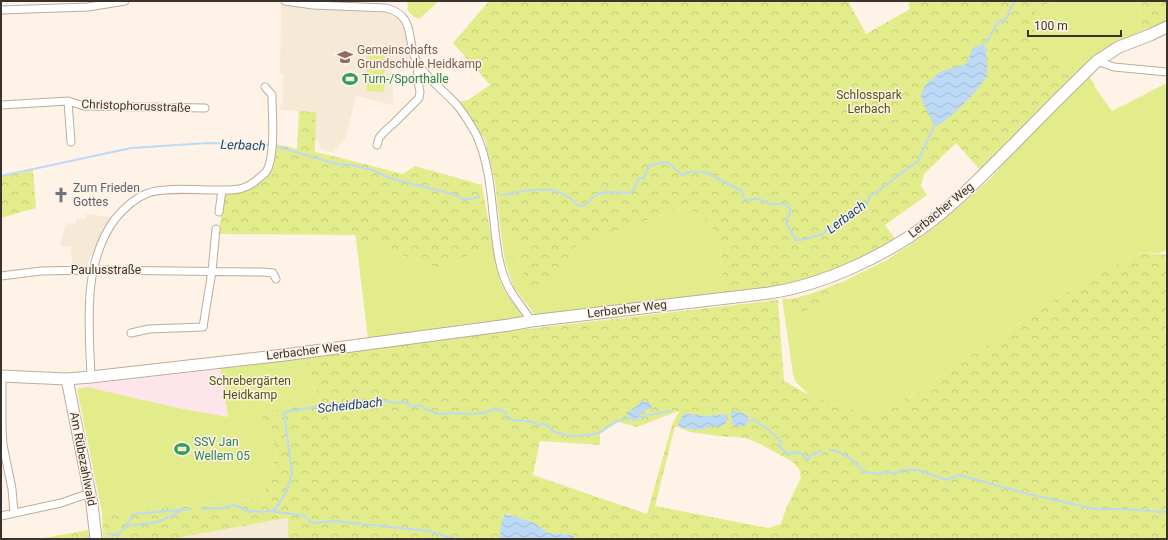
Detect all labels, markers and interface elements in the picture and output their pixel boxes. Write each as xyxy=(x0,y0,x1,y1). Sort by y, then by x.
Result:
scale bar xyxy=(1028,12,1121,38)
text: 100 m xyxy=(1034,19,1068,33)
place label: Gemeinschafts Grundschule Heidkamp xyxy=(357,43,482,71)
school or university icon: Gemeinschafts Grundschule Heidkamp xyxy=(336,48,354,66)
sports icon: Turn-/Sporthalle xyxy=(341,70,359,88)
place label: Turn-/Sporthalle xyxy=(362,72,449,86)
park label: Schlosspark Lerbach xyxy=(836,88,903,116)
street label: Christophorusstraße xyxy=(81,97,191,115)
water label: Lerbach xyxy=(220,137,266,153)
street label: Lerbacher Weg xyxy=(905,179,977,241)
place label: Zum Frieden Gottes xyxy=(73,181,140,209)
church icon: Zum Frieden Gottes xyxy=(52,186,70,204)
water label: Lerbach xyxy=(823,197,869,237)
street label: Paulusstraße xyxy=(71,263,141,277)
street label: Lerbacher Weg xyxy=(586,297,668,321)
street label: Lerbacher Weg xyxy=(265,339,347,363)
park label: Schrebergärten Heidkamp xyxy=(209,374,291,402)
water label: Scheidbach xyxy=(317,394,383,416)
street label: Am Rübezahlwald xyxy=(67,411,99,507)
place label: SSV Jan Wellem 05 xyxy=(194,435,250,463)
sports icon: SSV Jan Wellem 05 xyxy=(173,440,191,458)

